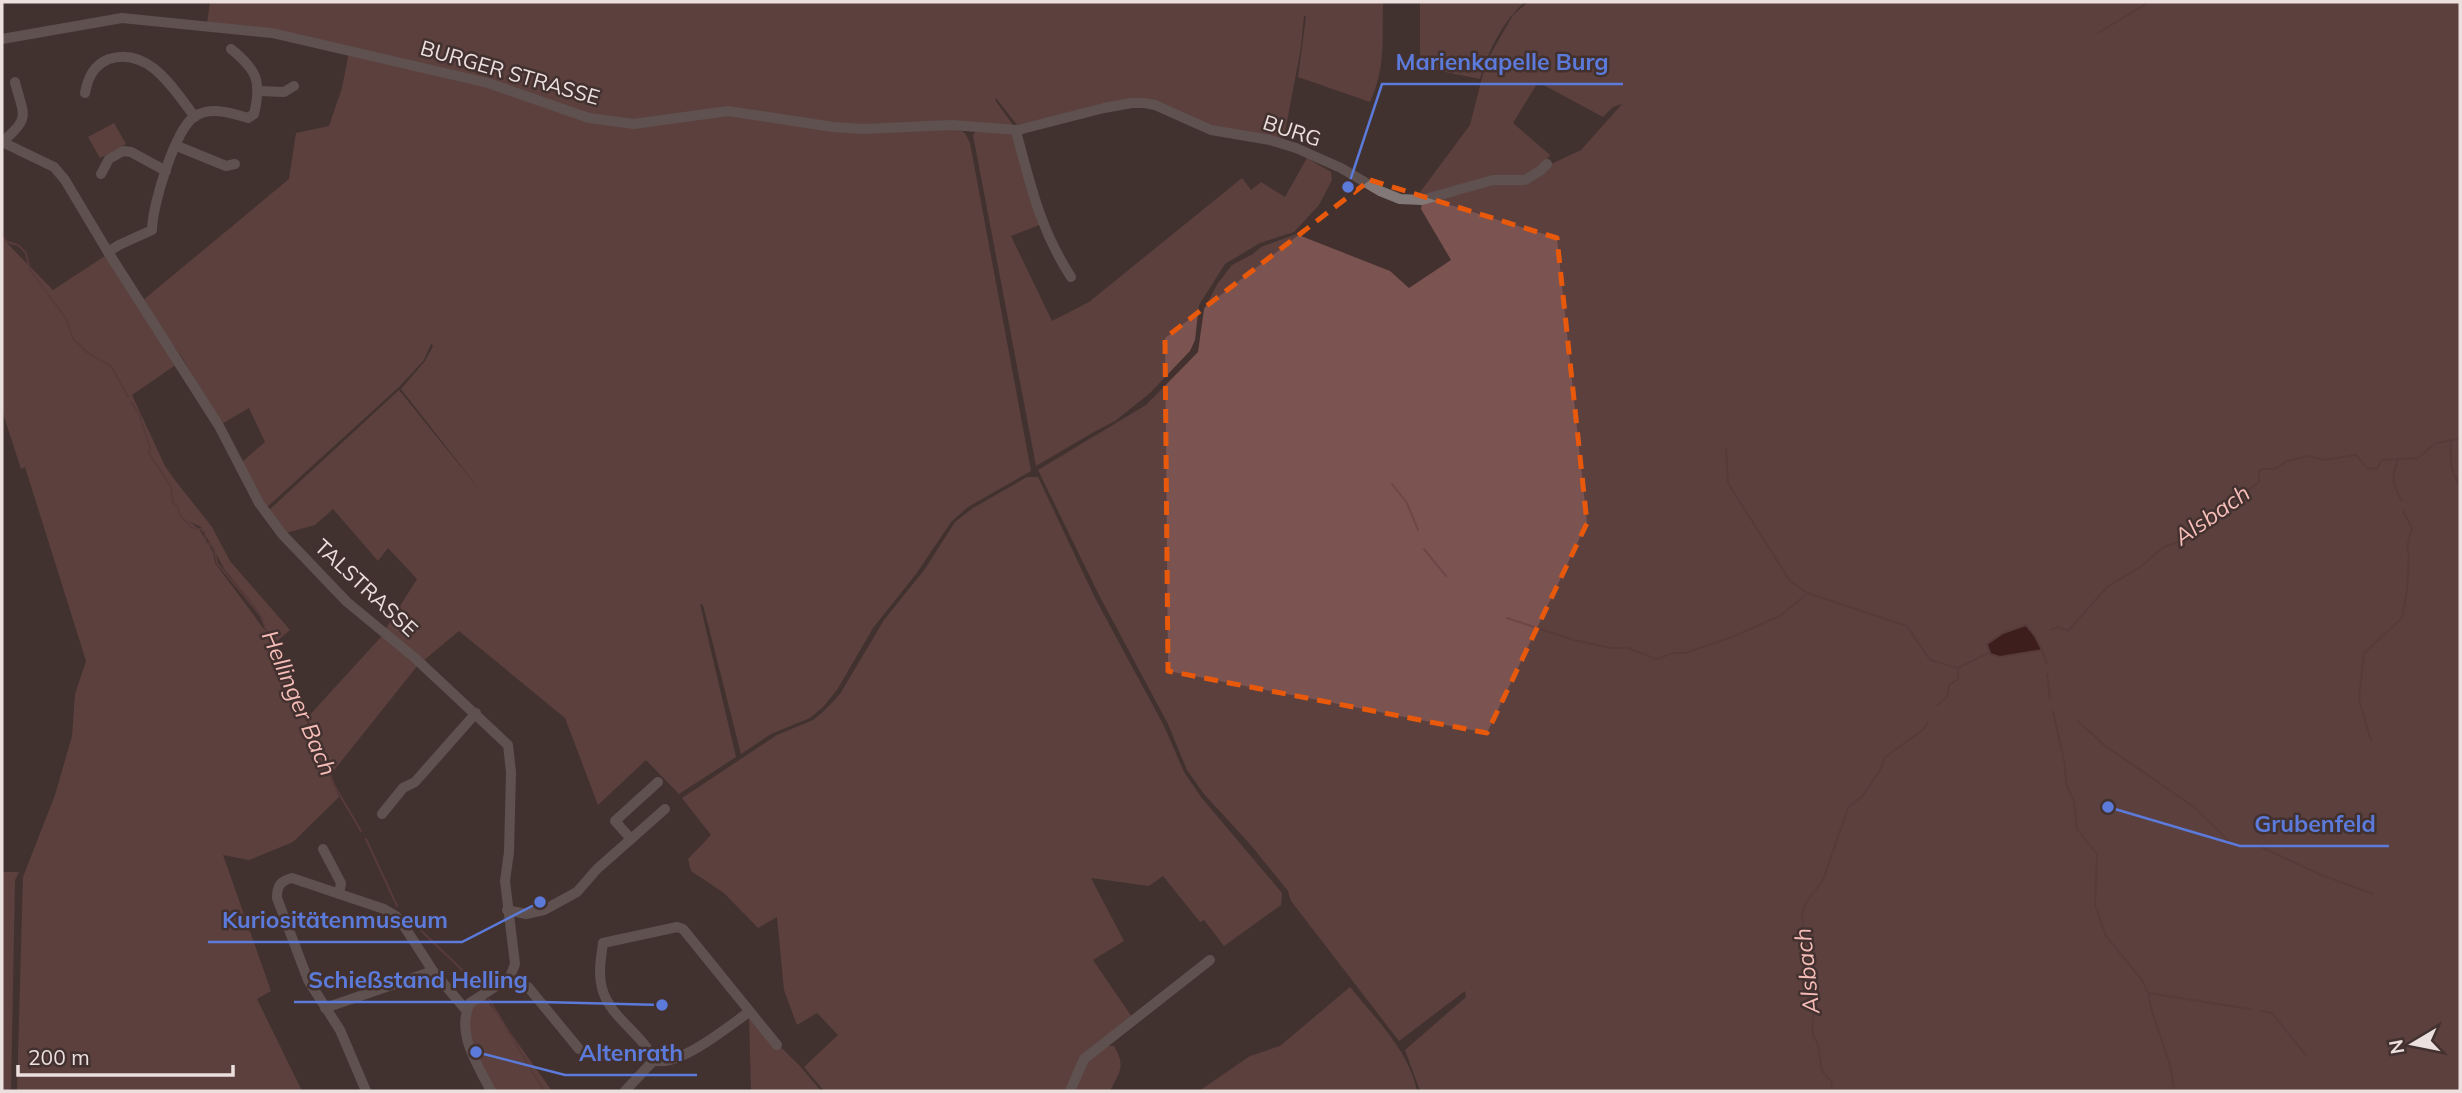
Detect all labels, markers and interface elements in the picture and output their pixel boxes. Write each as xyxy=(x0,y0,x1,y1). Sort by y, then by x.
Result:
street label: BURGER STRASSE xyxy=(418,34,603,110)
callout: Marienkapelle Burg xyxy=(1382,40,1623,84)
text: Marienkapelle Burg xyxy=(1395,47,1609,76)
street label: BURG xyxy=(1260,109,1325,152)
water label: Alsbach xyxy=(2167,478,2255,552)
street label: TALSTRASSE xyxy=(310,533,424,642)
water label: Hellinger Bach xyxy=(256,626,343,780)
callout: Grubenfeld xyxy=(2240,802,2389,846)
text: Grubenfeld xyxy=(2254,809,2376,838)
callout: Kuriositätenmuseum xyxy=(208,898,462,942)
text: Kuriositätenmuseum xyxy=(222,905,448,934)
water label: Alsbach xyxy=(1788,927,1826,1016)
callout: Schießstand Helling xyxy=(294,958,542,1002)
text: Schießstand Helling xyxy=(308,965,528,994)
north arrow xyxy=(2378,1009,2448,1079)
callout: Altenrath xyxy=(565,1031,697,1075)
scale bar xyxy=(18,1034,233,1078)
text: Altenrath xyxy=(579,1038,683,1067)
text: N xyxy=(2383,1038,2409,1056)
text: 200 m xyxy=(28,1044,90,1070)

